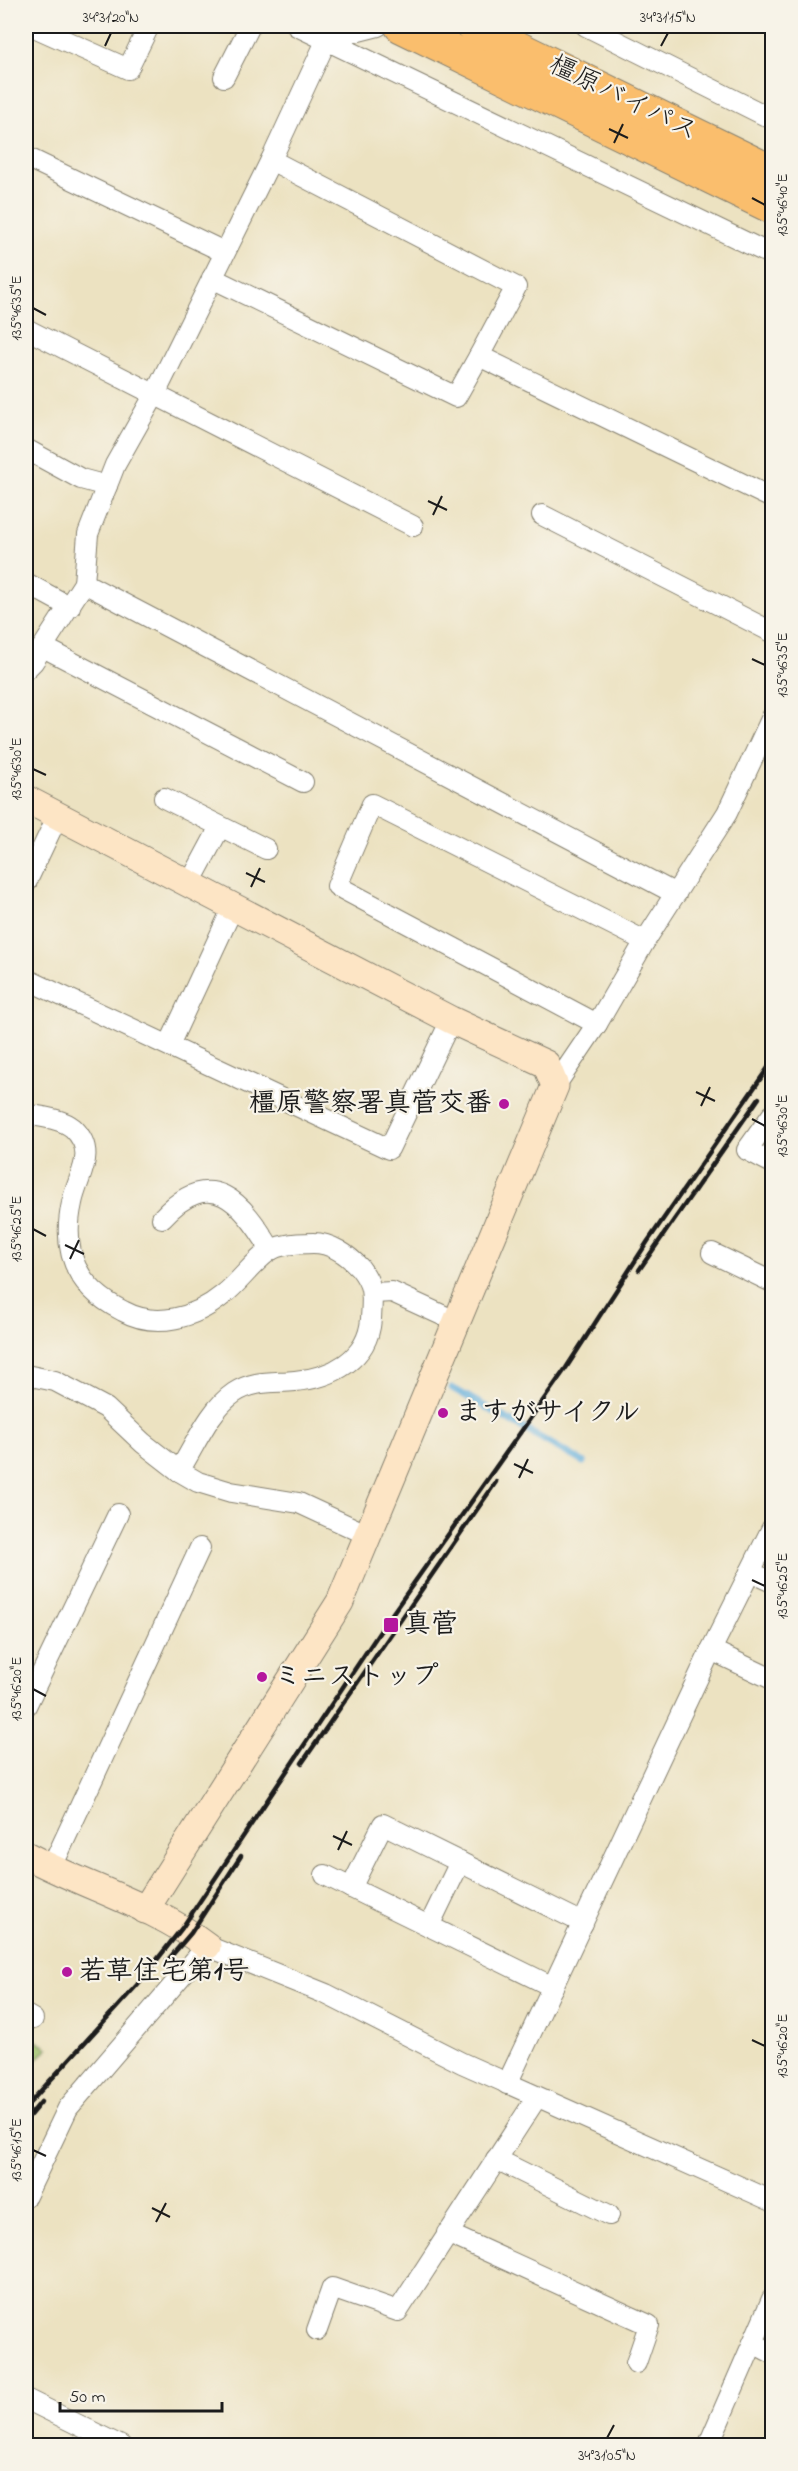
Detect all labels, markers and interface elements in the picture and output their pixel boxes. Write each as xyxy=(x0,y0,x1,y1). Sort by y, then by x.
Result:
text: 34°31'20"N xyxy=(83,7,139,29)
text: 34°31'15"N xyxy=(640,7,696,29)
street label: 橿原バイパス xyxy=(542,46,704,152)
text: 135°46'40"E xyxy=(772,173,794,237)
text: 135°46'35"E xyxy=(6,275,28,341)
text: 135°46'35"E xyxy=(772,632,794,698)
text: 135°46'30"E xyxy=(6,737,28,801)
place label: 橿原警察署真菅交番 xyxy=(249,1085,492,1124)
text: 135°46'30"E xyxy=(772,1094,794,1158)
marker: 橿原警察署真菅交番 xyxy=(497,1097,511,1111)
text: 135°46'25"E xyxy=(6,1196,28,1262)
place label: ますがサイクル xyxy=(455,1394,641,1433)
marker: ますがサイクル xyxy=(436,1406,450,1420)
text: 135°46'25"E xyxy=(772,1553,794,1619)
place label: 真菅 xyxy=(404,1606,458,1645)
marker: 真菅 xyxy=(382,1616,400,1634)
text: 135°46'20"E xyxy=(6,1657,28,1721)
place label: ミニストップ xyxy=(274,1658,439,1697)
marker: ミニストップ xyxy=(255,1670,269,1684)
place label: 若草住宅第1号 xyxy=(79,1953,250,1992)
marker: 若草住宅第1号 xyxy=(60,1965,74,1979)
text: 135°46'20"E xyxy=(772,2014,794,2078)
text: 135°46'15"E xyxy=(6,2118,28,2182)
scale bar xyxy=(60,2375,222,2413)
text: 50 m xyxy=(69,2385,106,2411)
text: 34°31'05"N xyxy=(578,2445,636,2467)

